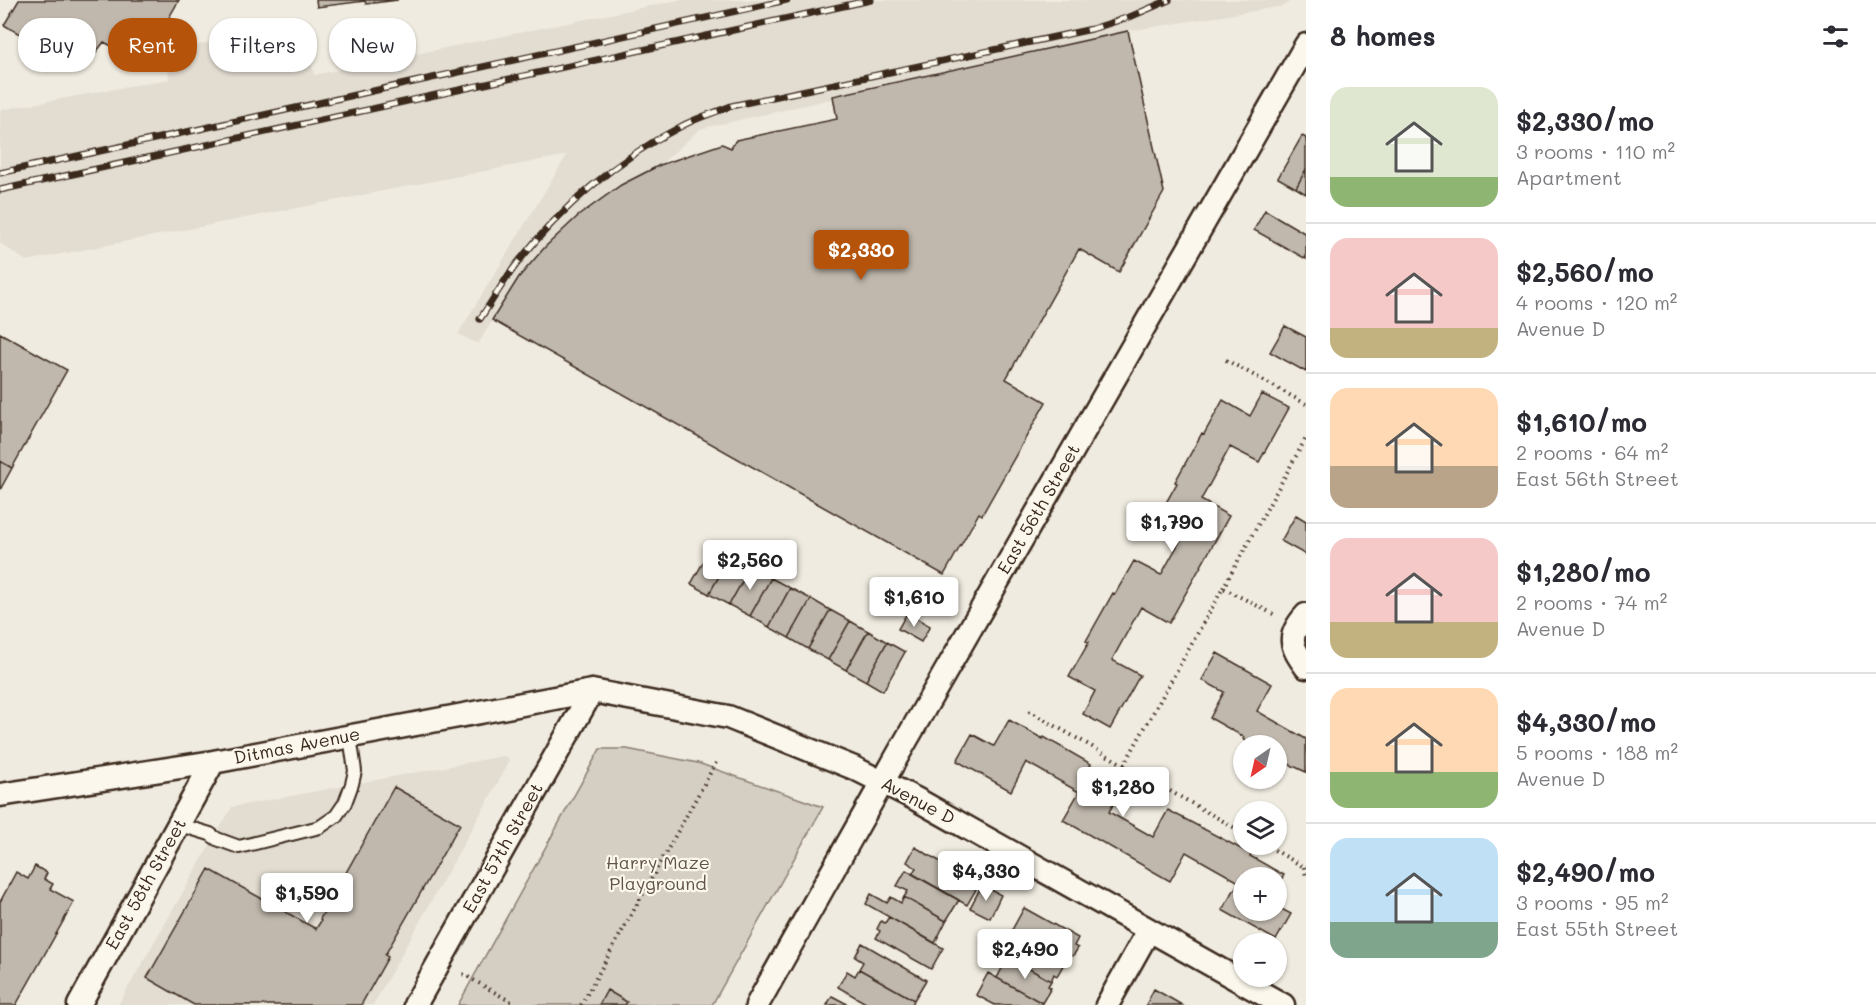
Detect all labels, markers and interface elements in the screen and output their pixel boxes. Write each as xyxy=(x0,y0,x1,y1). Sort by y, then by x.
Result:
chip: Buy xyxy=(18,18,96,72)
chip: Rent xyxy=(108,18,197,72)
chip: Filters xyxy=(209,18,317,72)
chip: New xyxy=(329,18,416,72)
text: 8 homes xyxy=(1330,19,1436,53)
icon: filters xyxy=(1819,20,1852,53)
text: $2,330/mo xyxy=(1516,104,1654,138)
icon: home xyxy=(1378,111,1450,183)
text: 3 rooms · 110 m² xyxy=(1516,138,1675,164)
text: Apartment xyxy=(1516,164,1622,190)
pin: $2,330 xyxy=(812,230,910,281)
text: $2,330 xyxy=(828,236,894,262)
text: $2,560/mo xyxy=(1516,255,1654,289)
icon: home xyxy=(1378,262,1450,334)
text: 4 rooms · 120 m² xyxy=(1516,289,1677,315)
text: Avenue D xyxy=(1516,315,1605,341)
text: $1,610/mo xyxy=(1516,405,1647,439)
icon: home xyxy=(1378,412,1450,484)
street label: East 56th Street xyxy=(991,439,1085,578)
text: 2 rooms · 64 m² xyxy=(1516,439,1668,465)
text: East 56th Street xyxy=(1516,465,1679,491)
pin: $1,790 xyxy=(1123,502,1221,553)
text: $1,790 xyxy=(1140,508,1204,534)
pin: $2,560 xyxy=(701,540,799,591)
text: $2,560 xyxy=(717,546,783,572)
text: $1,280/mo xyxy=(1516,555,1651,589)
icon: home xyxy=(1378,562,1450,634)
pin: $1,610 xyxy=(865,577,963,628)
text: $1,610 xyxy=(883,583,945,609)
text: 2 rooms · 74 m² xyxy=(1516,589,1667,615)
text: Avenue D xyxy=(1516,615,1605,641)
text: $4,330/mo xyxy=(1516,705,1656,739)
icon: home xyxy=(1378,712,1450,784)
street label: Ditmas Avenue xyxy=(232,721,362,769)
north arrow xyxy=(1233,735,1287,789)
map controls xyxy=(1233,735,1287,987)
text: 5 rooms · 188 m² xyxy=(1516,739,1678,765)
text: Avenue D xyxy=(1516,765,1605,791)
pin: $1,280 xyxy=(1074,767,1172,818)
street label: Avenue D xyxy=(877,771,960,830)
text: $1,280 xyxy=(1091,773,1155,799)
street label: East 57th Street xyxy=(456,778,548,917)
button: layers xyxy=(1233,801,1287,855)
street label: East 58th Street xyxy=(99,814,191,953)
park label: Harry Maze Playground xyxy=(606,850,710,895)
pin: $4,330 xyxy=(937,851,1035,902)
text: $2,490/mo xyxy=(1516,855,1655,889)
text: $4,330 xyxy=(952,857,1020,883)
icon: home xyxy=(1378,862,1450,934)
button: + xyxy=(1233,867,1287,921)
pin: $1,590 xyxy=(258,873,356,924)
text: $1,590 xyxy=(275,879,339,905)
text: 3 rooms · 95 m² xyxy=(1516,889,1668,915)
text: East 55th Street xyxy=(1516,915,1678,941)
pin: $2,490 xyxy=(976,929,1074,980)
button: − xyxy=(1233,933,1287,987)
text: $2,490 xyxy=(991,935,1059,961)

